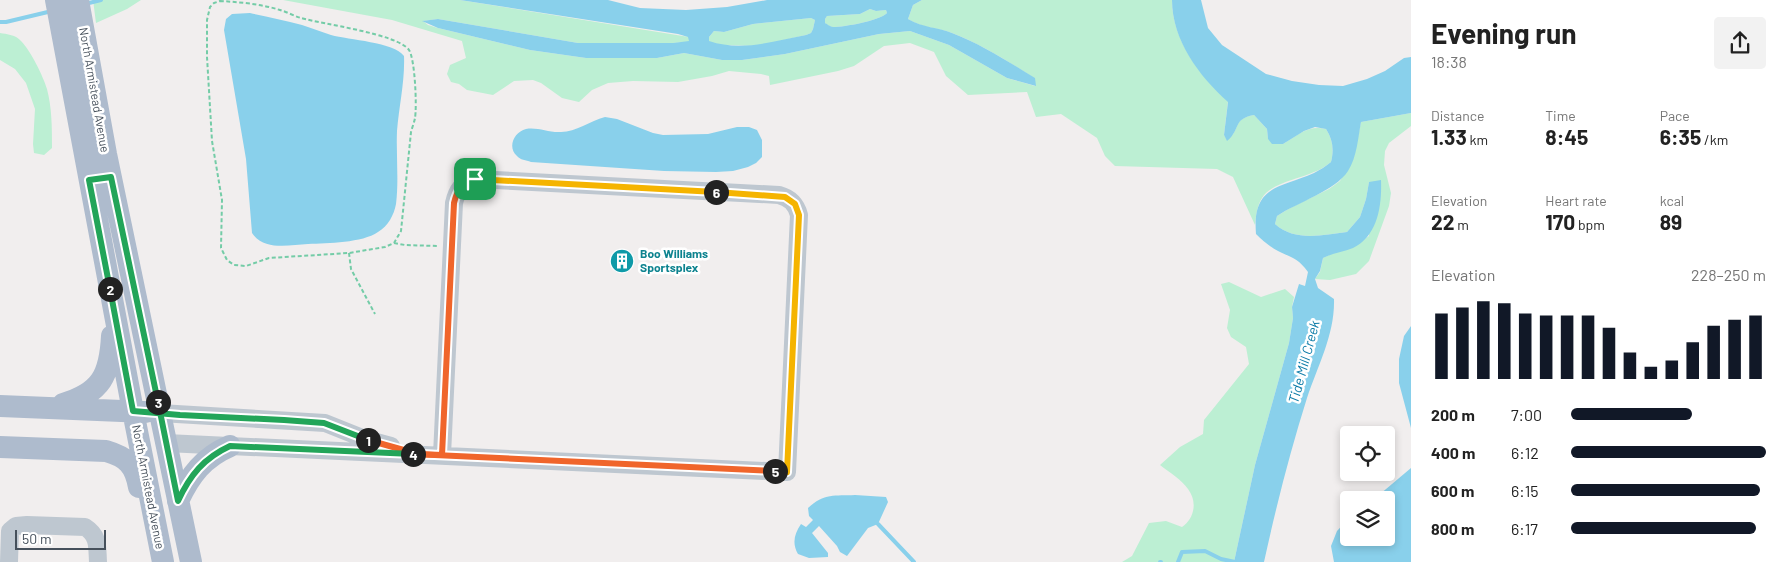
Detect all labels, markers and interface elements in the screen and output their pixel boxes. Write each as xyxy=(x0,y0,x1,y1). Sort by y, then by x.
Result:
text: Evening run xyxy=(1431,16,1577,50)
button: share xyxy=(1714,17,1766,69)
street label: North Armistead Avenue xyxy=(77,26,113,153)
text: 18:38 xyxy=(1431,52,1467,71)
text: Distance xyxy=(1431,107,1484,124)
text: Time xyxy=(1545,107,1576,124)
text: Pace xyxy=(1660,107,1690,124)
text: 1.33 xyxy=(1431,124,1467,149)
text: 8:45 xyxy=(1545,124,1588,149)
text: 6:35 xyxy=(1660,124,1701,149)
text: km xyxy=(1467,131,1488,148)
text: /km xyxy=(1701,131,1728,148)
pin xyxy=(454,158,496,200)
icon: arrive xyxy=(461,165,489,193)
pin: 6 xyxy=(704,180,728,204)
text: 6 xyxy=(713,184,720,201)
text: Elevation xyxy=(1431,192,1487,209)
text: Heart rate xyxy=(1545,192,1607,209)
text: kcal xyxy=(1660,192,1684,209)
text: 22 xyxy=(1431,209,1455,234)
text: 170 xyxy=(1545,209,1575,234)
text: 89 xyxy=(1660,209,1682,234)
text: m xyxy=(1455,216,1469,233)
text: bpm xyxy=(1575,216,1605,233)
place label: Boo Williams Sportsplex xyxy=(640,246,708,274)
building icon: Boo Williams Sportsplex xyxy=(609,248,635,274)
text: Elevation xyxy=(1431,265,1495,284)
text: 228–250 m xyxy=(1691,265,1766,284)
pin: 2 xyxy=(98,276,122,302)
text: 2 xyxy=(107,281,114,298)
water label: Tide Mill Creek xyxy=(1284,318,1323,405)
pin: 3 xyxy=(146,390,170,414)
text: 3 xyxy=(155,394,162,411)
text: 200 m xyxy=(1431,405,1475,424)
text: 7:00 xyxy=(1511,405,1542,424)
street label: North Armistead Avenue xyxy=(130,423,168,550)
map controls xyxy=(1340,426,1395,546)
button: locate xyxy=(1340,426,1395,481)
pin: 1 xyxy=(356,428,380,452)
text: 1 xyxy=(366,432,371,449)
pin: 4 xyxy=(400,442,426,466)
text: 400 m xyxy=(1431,443,1475,462)
text: 6:12 xyxy=(1511,443,1539,462)
text: 4 xyxy=(409,446,418,463)
pin: 5 xyxy=(762,458,788,484)
text: 5 xyxy=(772,463,779,480)
text: 600 m xyxy=(1431,481,1474,500)
text: 6:15 xyxy=(1511,481,1539,500)
button: layers xyxy=(1340,491,1395,546)
text: 800 m xyxy=(1431,519,1474,538)
text: 6:17 xyxy=(1511,519,1538,538)
scale bar xyxy=(15,527,106,550)
text: 50 m xyxy=(22,530,51,547)

